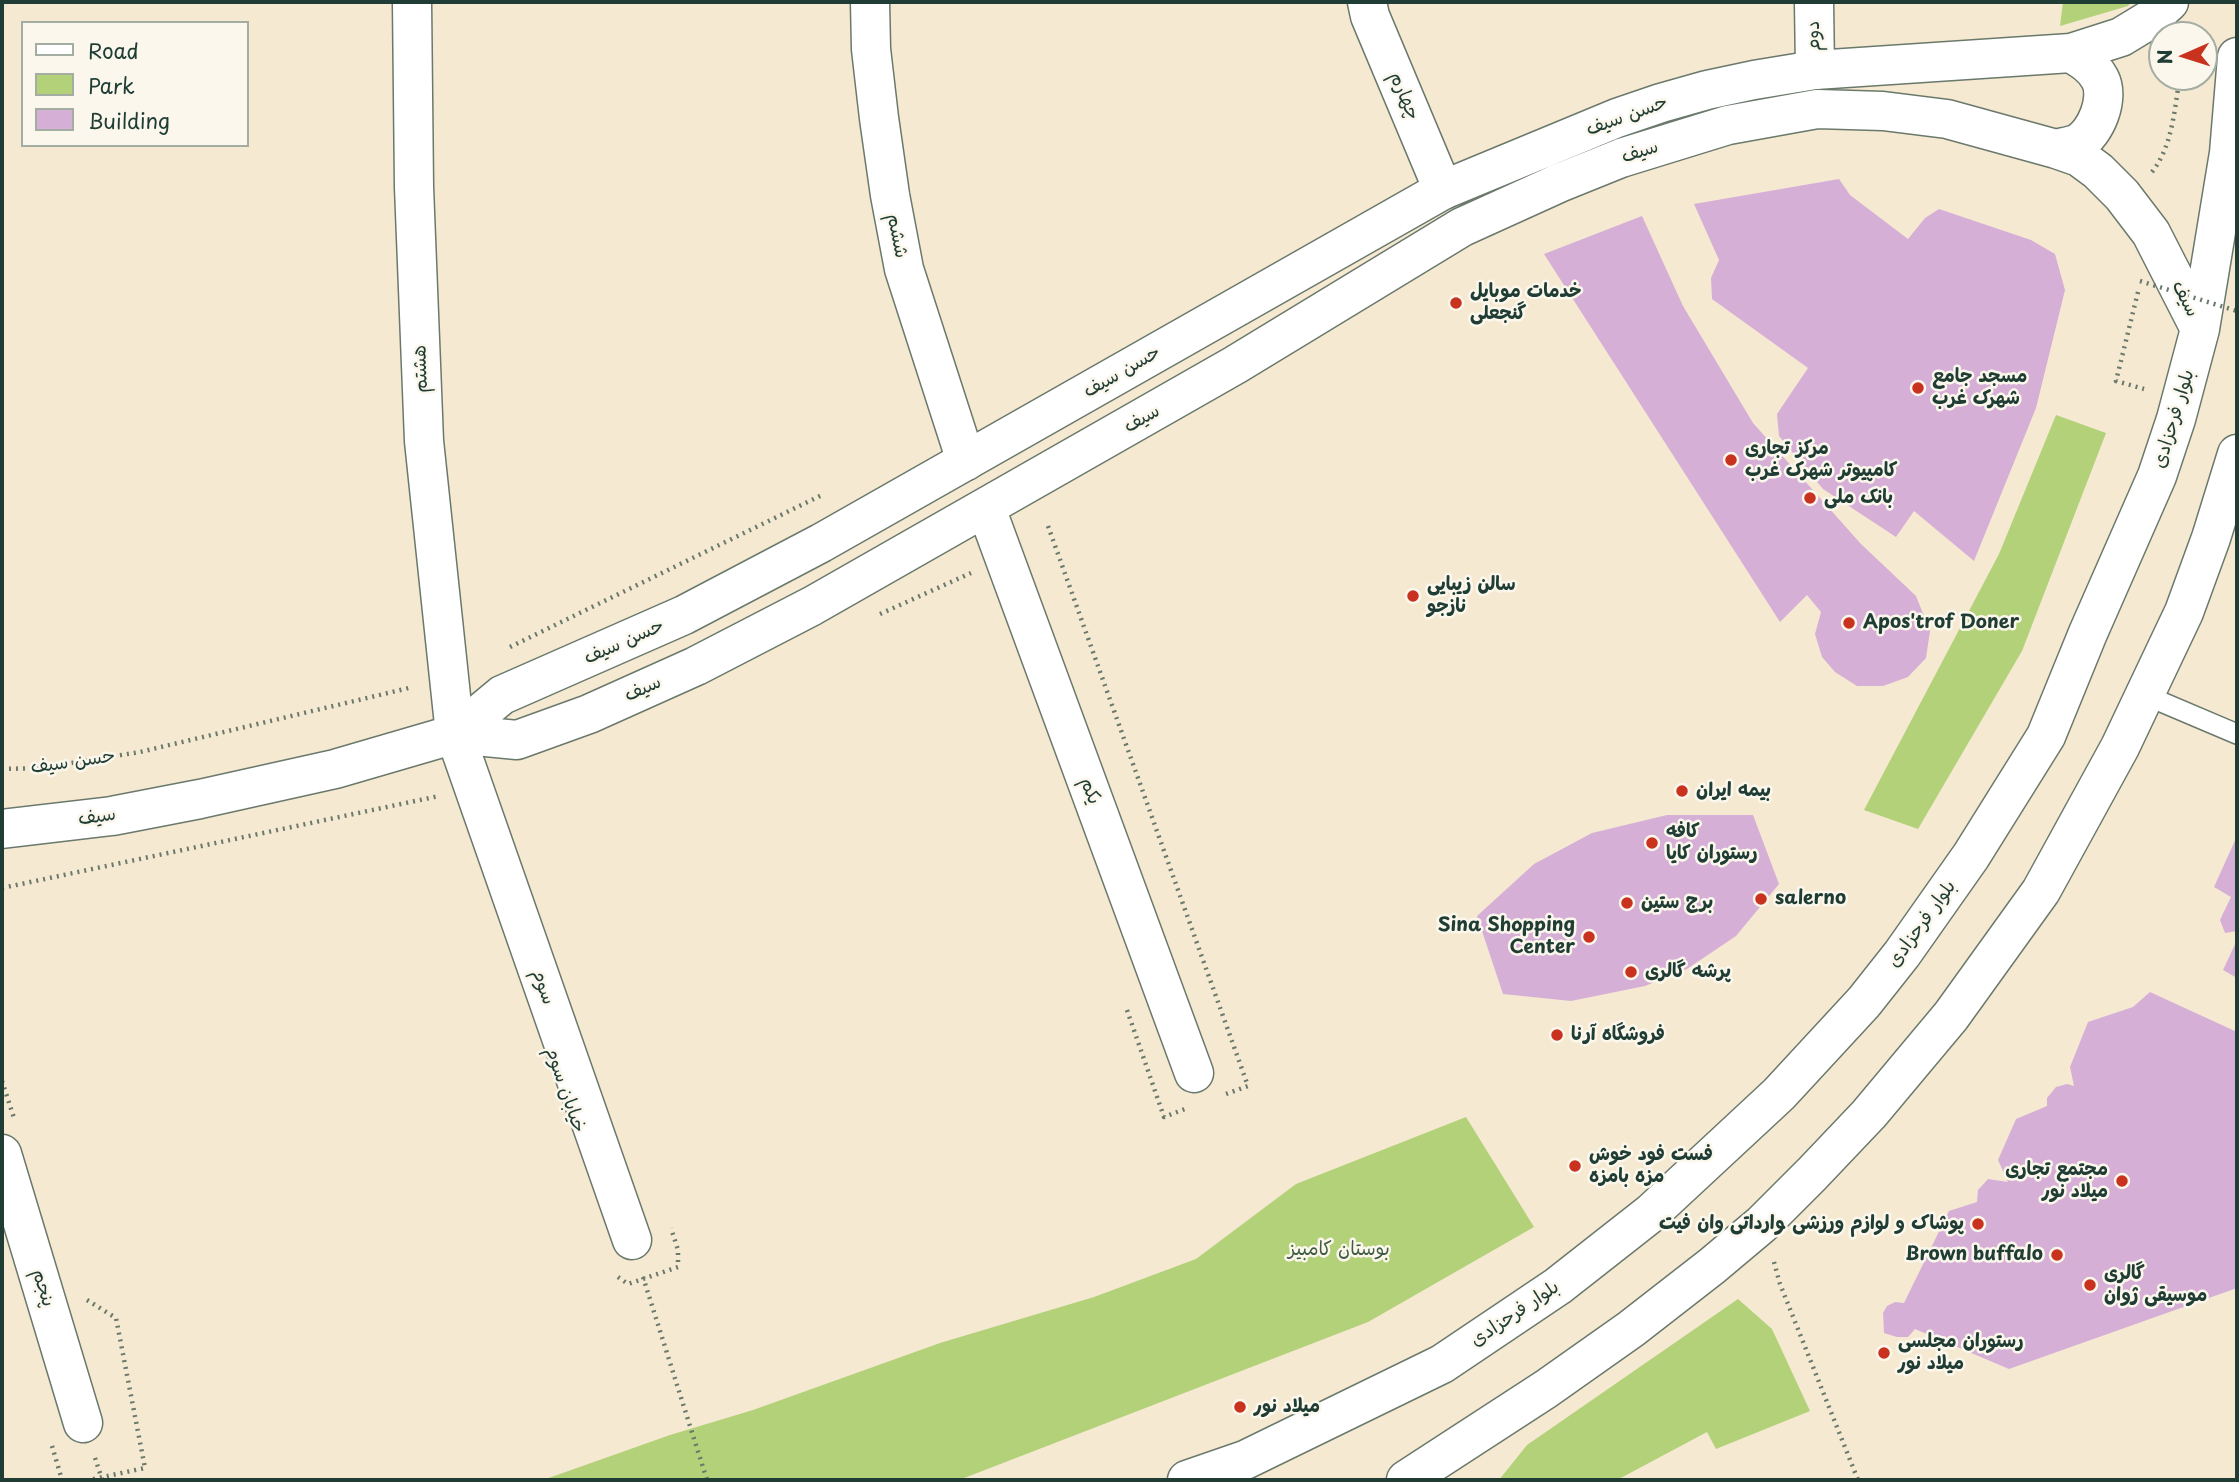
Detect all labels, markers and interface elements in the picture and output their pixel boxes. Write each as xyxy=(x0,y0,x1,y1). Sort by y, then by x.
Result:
street label: دوم xyxy=(1802,20,1826,52)
legend xyxy=(21,21,248,147)
north arrow xyxy=(2148,21,2218,91)
text: Road xyxy=(88,34,139,66)
text: N xyxy=(2150,49,2178,65)
street label: چهارم xyxy=(1384,68,1424,124)
text: Park xyxy=(88,69,135,101)
street label: حسن سیف xyxy=(1583,91,1671,141)
text: Building xyxy=(88,104,170,136)
street label: سیف xyxy=(1618,135,1662,169)
street label: ششم xyxy=(882,212,912,260)
street label: سیف xyxy=(2166,277,2204,321)
place label: خدمات موبایل گنجعلی xyxy=(1470,281,1582,325)
marker: خدمات موبایل گنجعلی xyxy=(1448,295,1464,311)
street label: حسن سیف xyxy=(1079,341,1165,403)
street label: هشتم xyxy=(409,345,433,393)
place label: مسجد جامع شهرک غرب xyxy=(1932,366,2027,410)
street label: بلوار فرحزادی xyxy=(2148,367,2200,471)
marker: مسجد جامع شهرک غرب xyxy=(1910,380,1926,396)
street label: سیف xyxy=(1120,400,1164,438)
place label: مرکز تجاری کامپیوتر شهرک غرب xyxy=(1745,438,1897,482)
marker: مرکز تجاری کامپیوتر شهرک غرب xyxy=(1723,452,1739,468)
place label: بانک ملی xyxy=(1824,487,1893,509)
marker: بانک ملی xyxy=(1802,490,1818,506)
place label: سالن زیبایی نازجو xyxy=(1427,574,1516,618)
marker: سالن زیبایی نازجو xyxy=(1405,588,1421,604)
place label: Apos'trof Doner xyxy=(1863,612,2019,634)
street label: حسن سیف xyxy=(580,614,668,670)
marker: Apos'trof Doner xyxy=(1841,615,1857,631)
street label: سیف xyxy=(621,671,665,707)
street label: حسن سیف xyxy=(29,745,117,779)
street label: یکم xyxy=(1075,774,1105,808)
place label: بیمه ایران xyxy=(1696,780,1771,802)
marker: بیمه ایران xyxy=(1674,783,1690,799)
street label: سیف xyxy=(77,803,117,831)
place label: كافه رستوران كايا xyxy=(1666,821,1757,865)
marker: كافه رستوران كايا xyxy=(1644,835,1660,851)
street label: بلوار فرحزادی xyxy=(1883,876,1961,972)
place label: salerno xyxy=(1775,888,1846,910)
marker: salerno xyxy=(1753,891,1769,907)
place label: برج ستین xyxy=(1641,892,1713,914)
marker: برج ستین xyxy=(1619,895,1635,911)
place label: Sina Shopping Center xyxy=(1438,915,1575,959)
marker: Sina Shopping Center xyxy=(1581,929,1597,945)
place label: پرشه گالری xyxy=(1645,961,1731,983)
marker: پرشه گالری xyxy=(1623,964,1639,980)
street label: سوم xyxy=(526,966,560,1008)
place label: فروشگاه آرنا xyxy=(1571,1024,1665,1046)
marker: فروشگاه آرنا xyxy=(1549,1027,1565,1043)
street label: خیابان سوم xyxy=(540,1044,590,1136)
place label: فست فود خوش مزه بامزه xyxy=(1589,1144,1713,1188)
marker: فست فود خوش مزه بامزه xyxy=(1567,1158,1583,1174)
place label: مجتمع تجاری میلاد نور xyxy=(2005,1159,2108,1203)
marker: مجتمع تجاری میلاد نور xyxy=(2114,1173,2130,1189)
place label: پوشاک و لوازم ورزشی وارداتی وان فیت xyxy=(1659,1213,1964,1235)
marker: پوشاک و لوازم ورزشی وارداتی وان فیت xyxy=(1970,1216,1986,1232)
park label: بوستان کامبیز xyxy=(1288,1239,1390,1261)
place label: Brown buffalo xyxy=(1905,1244,2043,1266)
marker: Brown buffalo xyxy=(2049,1247,2065,1263)
place label: گالری موسیقی ژوان xyxy=(2104,1263,2207,1307)
street label: پنجم xyxy=(27,1266,59,1310)
street label: بلوار فرحزادی xyxy=(1466,1276,1564,1352)
marker: گالری موسیقی ژوان xyxy=(2082,1277,2098,1293)
place label: رستوران مجلسی میلاد نور xyxy=(1898,1331,2023,1375)
marker: رستوران مجلسی میلاد نور xyxy=(1876,1345,1892,1361)
place label: میلاد نور xyxy=(1254,1396,1320,1418)
marker: میلاد نور xyxy=(1232,1399,1248,1415)

